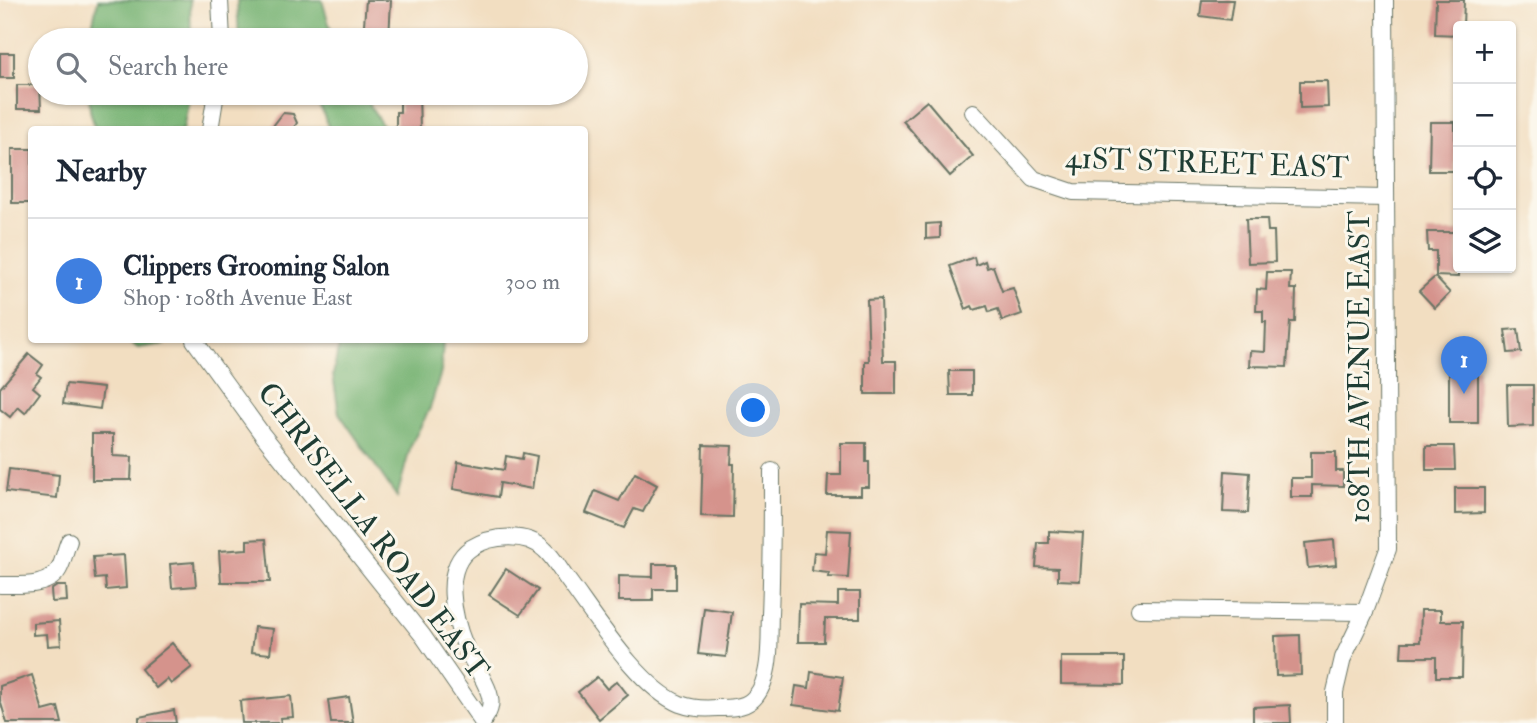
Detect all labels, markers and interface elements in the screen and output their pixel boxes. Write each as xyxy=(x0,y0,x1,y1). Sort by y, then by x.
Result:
map controls xyxy=(1453,21,1516,273)
button: + xyxy=(1453,21,1516,84)
search box xyxy=(28,28,588,105)
icon: search xyxy=(52,48,90,86)
text: Search here xyxy=(108,51,228,83)
button: − xyxy=(1453,84,1516,147)
street label: 41ST STREET EAST xyxy=(1064,140,1350,186)
button: locate xyxy=(1453,147,1516,210)
text: Nearby xyxy=(56,153,146,190)
button: layers xyxy=(1453,210,1516,273)
street label: 108TH AVENUE EAST xyxy=(1341,211,1378,523)
text: Clippers Grooming Salon xyxy=(123,251,390,283)
text: 1 xyxy=(75,267,83,296)
text: 300 m xyxy=(505,267,560,296)
text: Shop · 108th Avenue East xyxy=(123,283,353,312)
pin: 1 xyxy=(1441,336,1487,394)
street label: CHRISELLA ROAD EAST xyxy=(249,375,497,687)
your location xyxy=(736,393,770,427)

